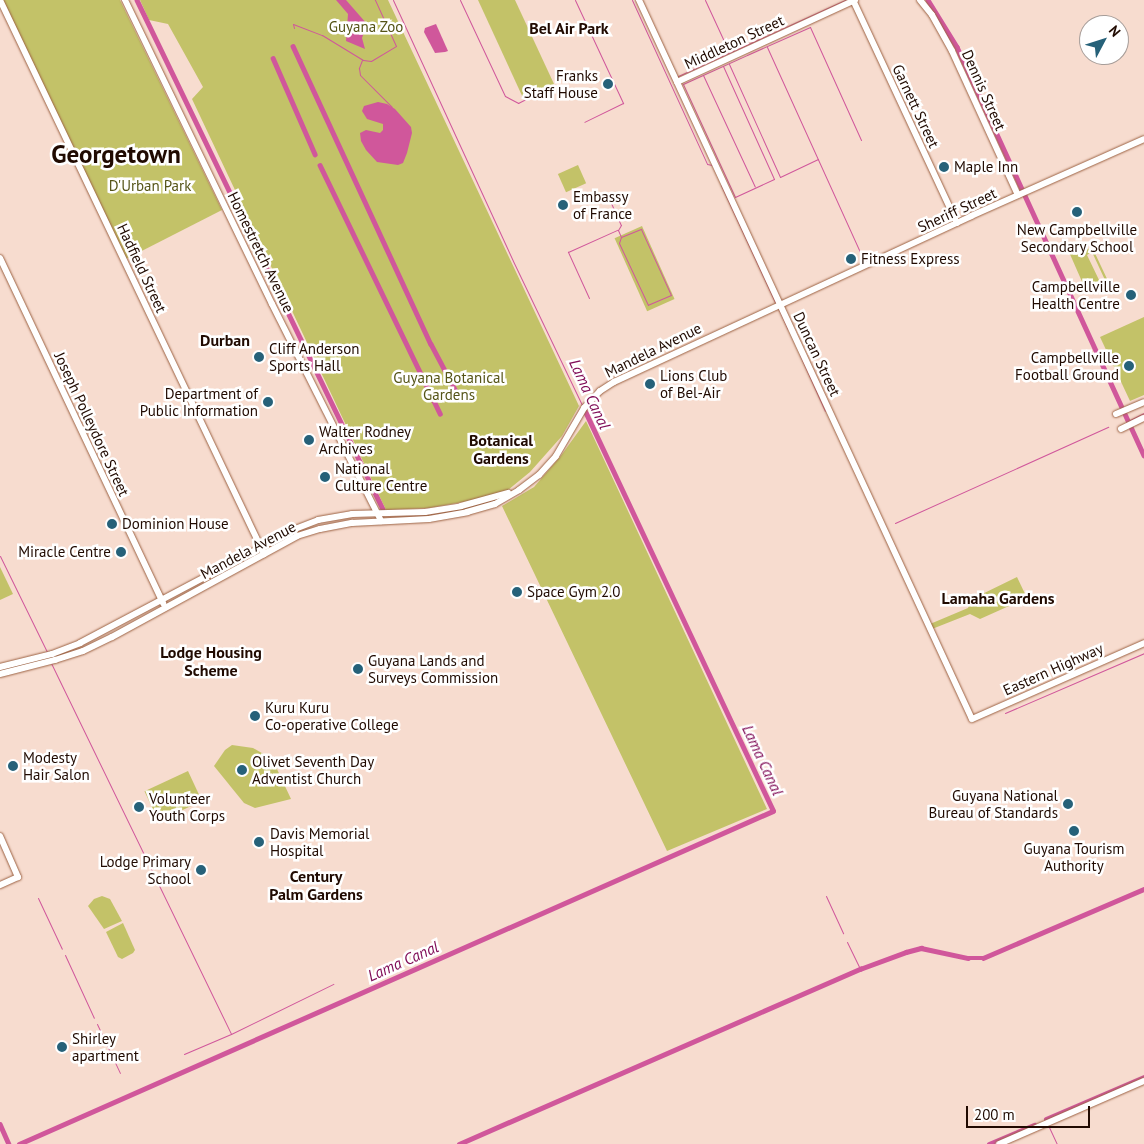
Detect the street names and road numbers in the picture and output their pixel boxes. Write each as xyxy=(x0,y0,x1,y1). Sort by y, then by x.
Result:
street label: Middleton Street xyxy=(681,11,787,73)
street label: Dennis Street xyxy=(958,47,1010,133)
street label: Garnett Street xyxy=(889,61,943,151)
street label: Sheriff Street xyxy=(915,184,999,236)
street label: Homestretch Avenue xyxy=(224,188,298,316)
street label: Hadfield Street xyxy=(114,221,170,315)
street label: Duncan Street xyxy=(790,309,844,399)
street label: Mandela Avenue xyxy=(601,319,705,381)
street label: Joseph Polleydore Street xyxy=(51,349,133,499)
street label: Mandela Avenue xyxy=(197,517,299,583)
street label: Eastern Highway xyxy=(1000,639,1106,699)

